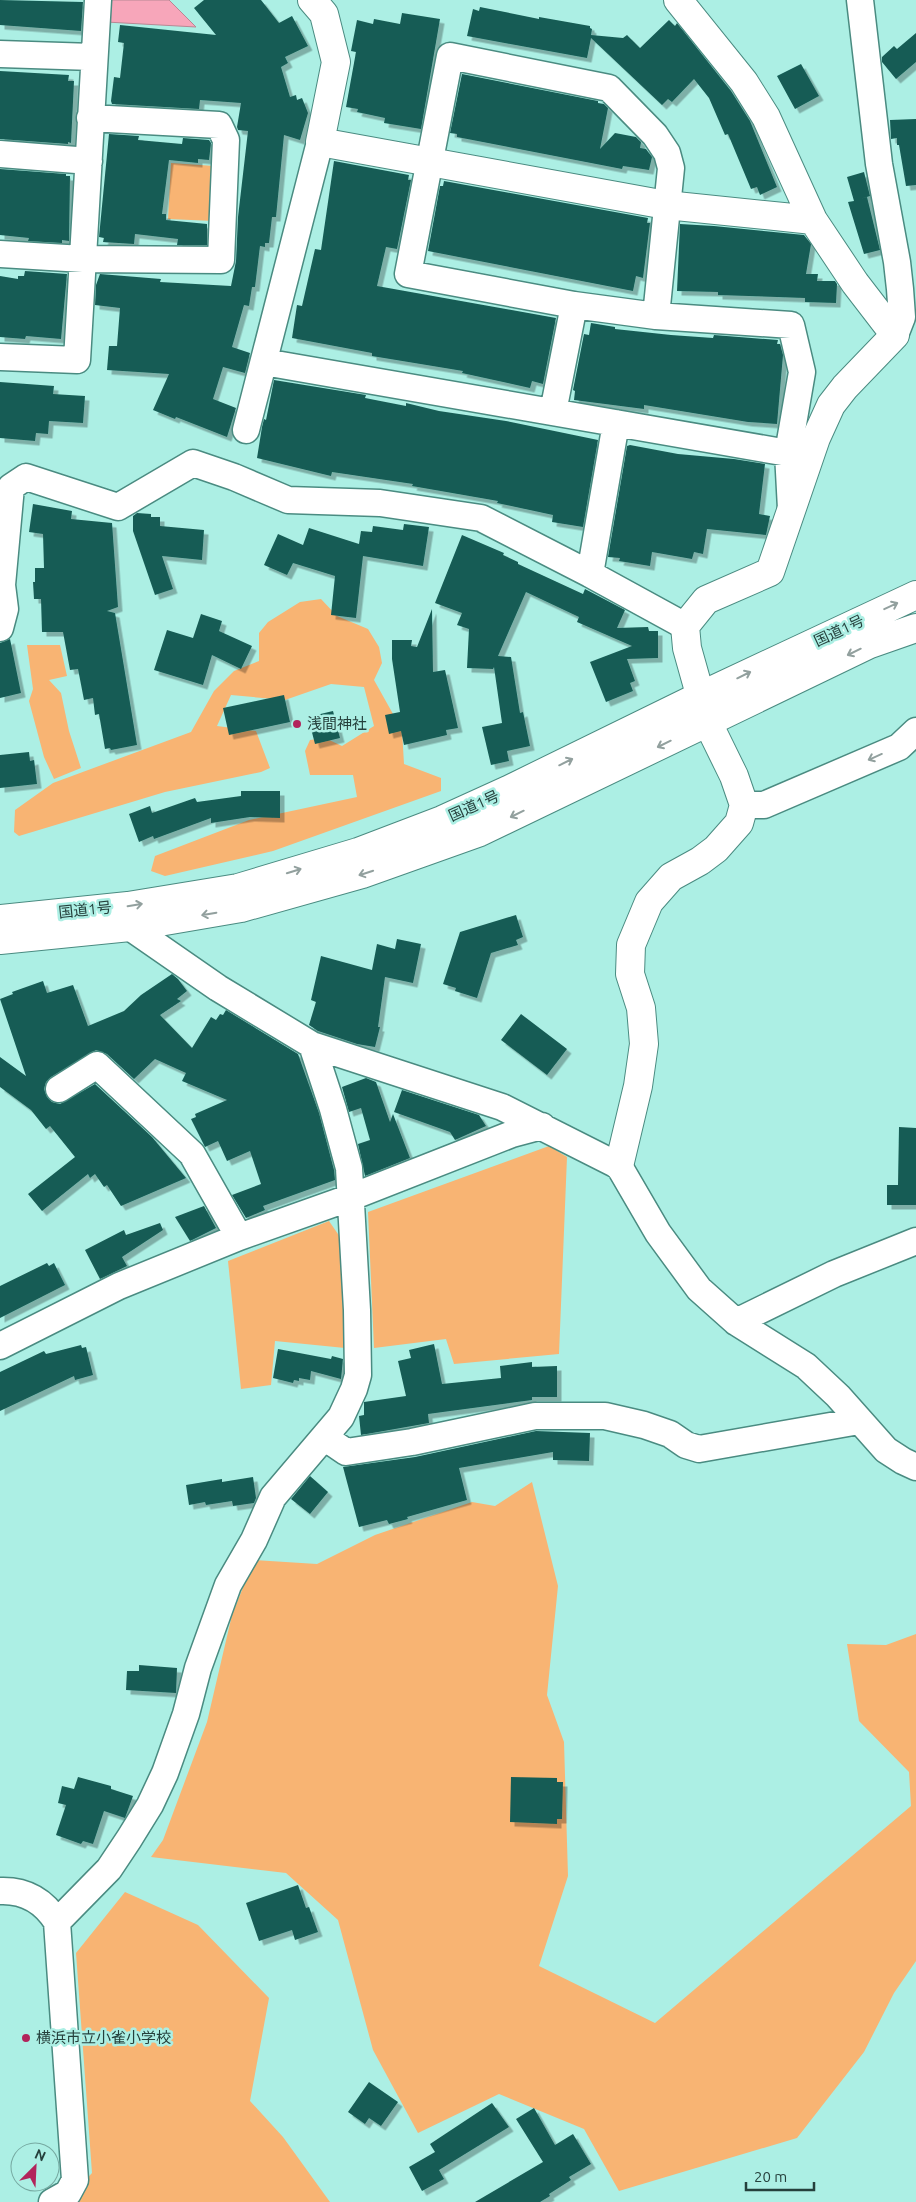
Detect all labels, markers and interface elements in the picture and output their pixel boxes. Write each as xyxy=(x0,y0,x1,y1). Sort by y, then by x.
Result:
one-way arrow xyxy=(884,601,899,611)
street label: 国道1号 xyxy=(811,612,867,650)
one-way arrow xyxy=(847,648,862,657)
one-way arrow xyxy=(736,670,751,680)
place label: 浅間神社 xyxy=(307,715,367,732)
marker: 浅間神社 xyxy=(291,718,303,730)
one-way arrow xyxy=(657,740,672,750)
one-way arrow xyxy=(868,753,883,763)
one-way arrow xyxy=(558,757,573,767)
street label: 国道1号 xyxy=(446,787,502,824)
one-way arrow xyxy=(510,810,525,820)
one-way arrow xyxy=(286,866,302,876)
one-way arrow xyxy=(358,868,374,878)
street label: 国道1号 xyxy=(57,898,112,921)
one-way arrow xyxy=(127,899,143,909)
one-way arrow xyxy=(201,910,217,920)
place label: 横浜市立小雀小学校 xyxy=(36,2029,171,2046)
marker: 横浜市立小雀小学校 xyxy=(20,2032,32,2044)
north arrow xyxy=(10,2142,60,2192)
text: N xyxy=(32,2146,48,2165)
scale bar xyxy=(746,2160,814,2192)
text: 20 m xyxy=(754,2168,787,2185)

